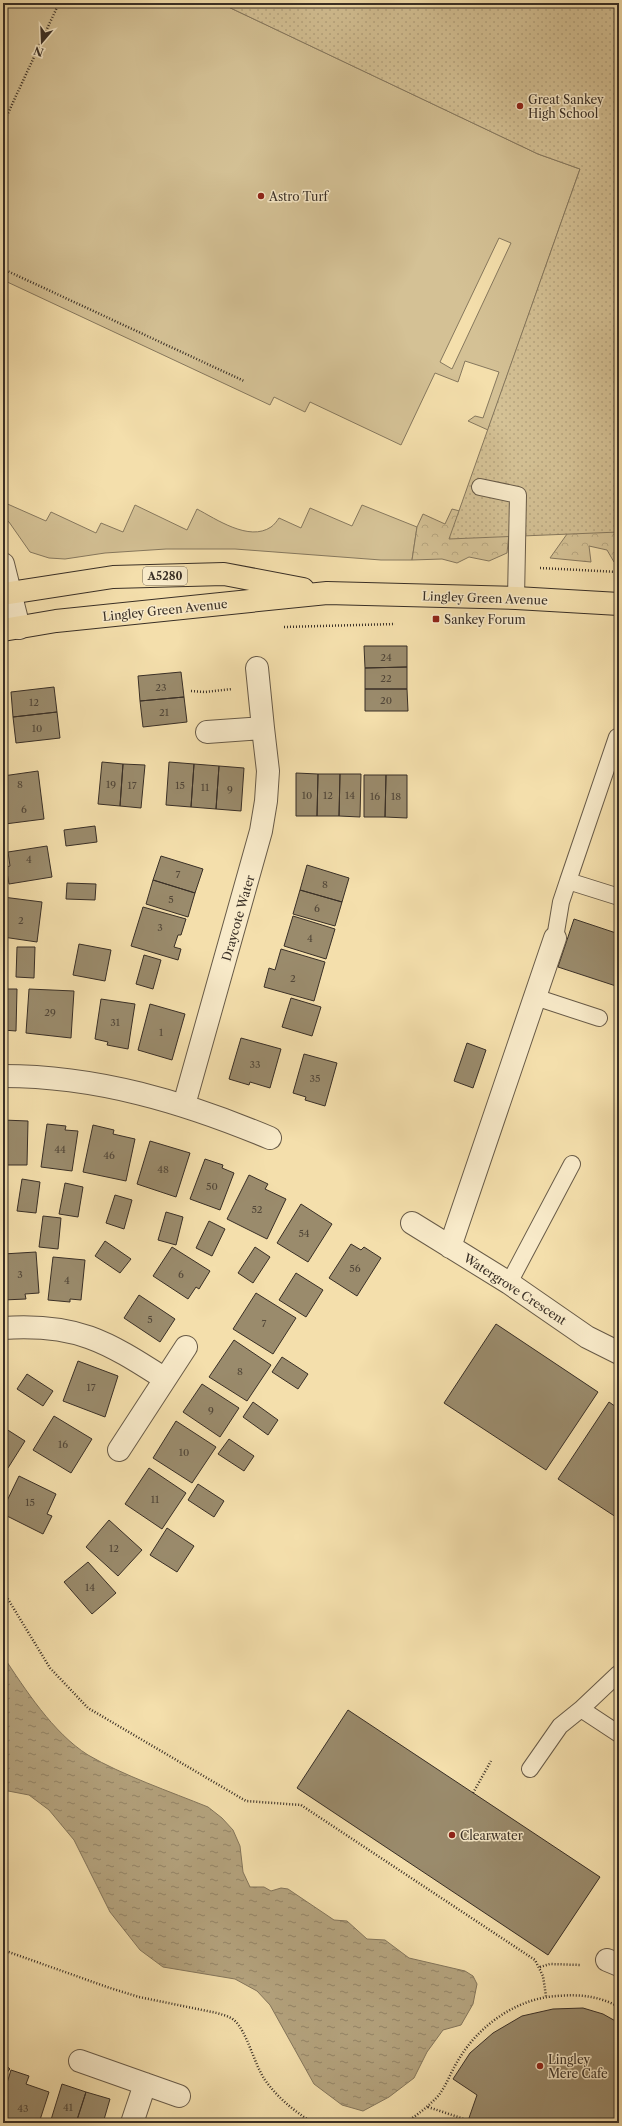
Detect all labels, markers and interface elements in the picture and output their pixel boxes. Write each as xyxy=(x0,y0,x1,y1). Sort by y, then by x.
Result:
north arrow xyxy=(22,22,62,62)
text: N xyxy=(32,43,46,60)
place label: Great Sankey High School xyxy=(528,92,604,121)
marker: Great Sankey High School xyxy=(515,101,525,111)
place label: Astro Turf xyxy=(268,189,329,204)
marker: Astro Turf xyxy=(256,191,266,201)
road number: A5280 xyxy=(143,567,187,585)
street label: Lingley Green Avenue xyxy=(422,588,548,608)
street label: Lingley Green Avenue xyxy=(102,596,229,624)
place label: Sankey Forum xyxy=(444,612,526,627)
marker: Sankey Forum xyxy=(431,614,441,624)
house number: 24 xyxy=(380,651,392,664)
house number: 22 xyxy=(380,672,392,685)
house number: 23 xyxy=(155,681,167,694)
house number: 20 xyxy=(380,694,392,707)
house number: 12 xyxy=(29,696,39,709)
house number: 21 xyxy=(159,706,170,719)
house number: 10 xyxy=(32,722,42,735)
house number: 8 xyxy=(17,778,23,791)
house number: 19 xyxy=(106,778,116,791)
house number: 17 xyxy=(127,779,137,792)
house number: 15 xyxy=(175,779,185,792)
house number: 11 xyxy=(201,781,210,794)
house number: 9 xyxy=(227,783,233,796)
house number: 10 xyxy=(302,789,312,802)
house number: 12 xyxy=(323,789,333,802)
house number: 14 xyxy=(345,789,355,802)
house number: 16 xyxy=(370,790,380,803)
house number: 18 xyxy=(391,790,401,803)
house number: 6 xyxy=(21,803,27,816)
house number: 4 xyxy=(26,853,32,866)
house number: 7 xyxy=(176,868,181,881)
street label: Draycote Water xyxy=(219,873,257,963)
house number: 8 xyxy=(322,878,328,891)
house number: 5 xyxy=(168,893,174,906)
house number: 6 xyxy=(314,902,320,915)
house number: 2 xyxy=(18,914,24,927)
house number: 3 xyxy=(157,921,163,934)
house number: 4 xyxy=(307,932,313,945)
house number: 2 xyxy=(290,972,296,985)
house number: 29 xyxy=(44,1006,56,1019)
house number: 31 xyxy=(110,1016,121,1029)
house number: 1 xyxy=(159,1026,164,1039)
house number: 33 xyxy=(249,1058,261,1071)
house number: 35 xyxy=(310,1072,320,1085)
house number: 44 xyxy=(54,1143,66,1156)
house number: 46 xyxy=(103,1149,115,1162)
house number: 48 xyxy=(157,1163,169,1176)
house number: 50 xyxy=(206,1180,218,1193)
house number: 52 xyxy=(251,1203,263,1216)
house number: 54 xyxy=(298,1227,310,1240)
street label: Watergrove Crescent xyxy=(460,1250,570,1328)
house number: 56 xyxy=(349,1262,361,1275)
house number: 3 xyxy=(17,1268,23,1281)
house number: 6 xyxy=(178,1268,184,1281)
house number: 4 xyxy=(64,1274,70,1287)
house number: 5 xyxy=(147,1313,153,1326)
house number: 7 xyxy=(262,1317,267,1330)
house number: 8 xyxy=(237,1365,243,1378)
house number: 17 xyxy=(86,1381,96,1394)
house number: 9 xyxy=(208,1404,214,1417)
house number: 16 xyxy=(58,1438,68,1451)
house number: 10 xyxy=(179,1446,189,1459)
house number: 11 xyxy=(151,1493,160,1506)
house number: 15 xyxy=(25,1496,35,1509)
house number: 12 xyxy=(109,1542,119,1555)
house number: 14 xyxy=(85,1581,95,1594)
place label: Clearwater xyxy=(460,1828,523,1843)
marker: Clearwater xyxy=(447,1830,457,1840)
place label: Lingley Mere Cafe xyxy=(548,2052,608,2081)
marker: Lingley Mere Cafe xyxy=(535,2061,545,2071)
house number: 41 xyxy=(63,2101,74,2114)
house number: 43 xyxy=(17,2102,29,2115)

